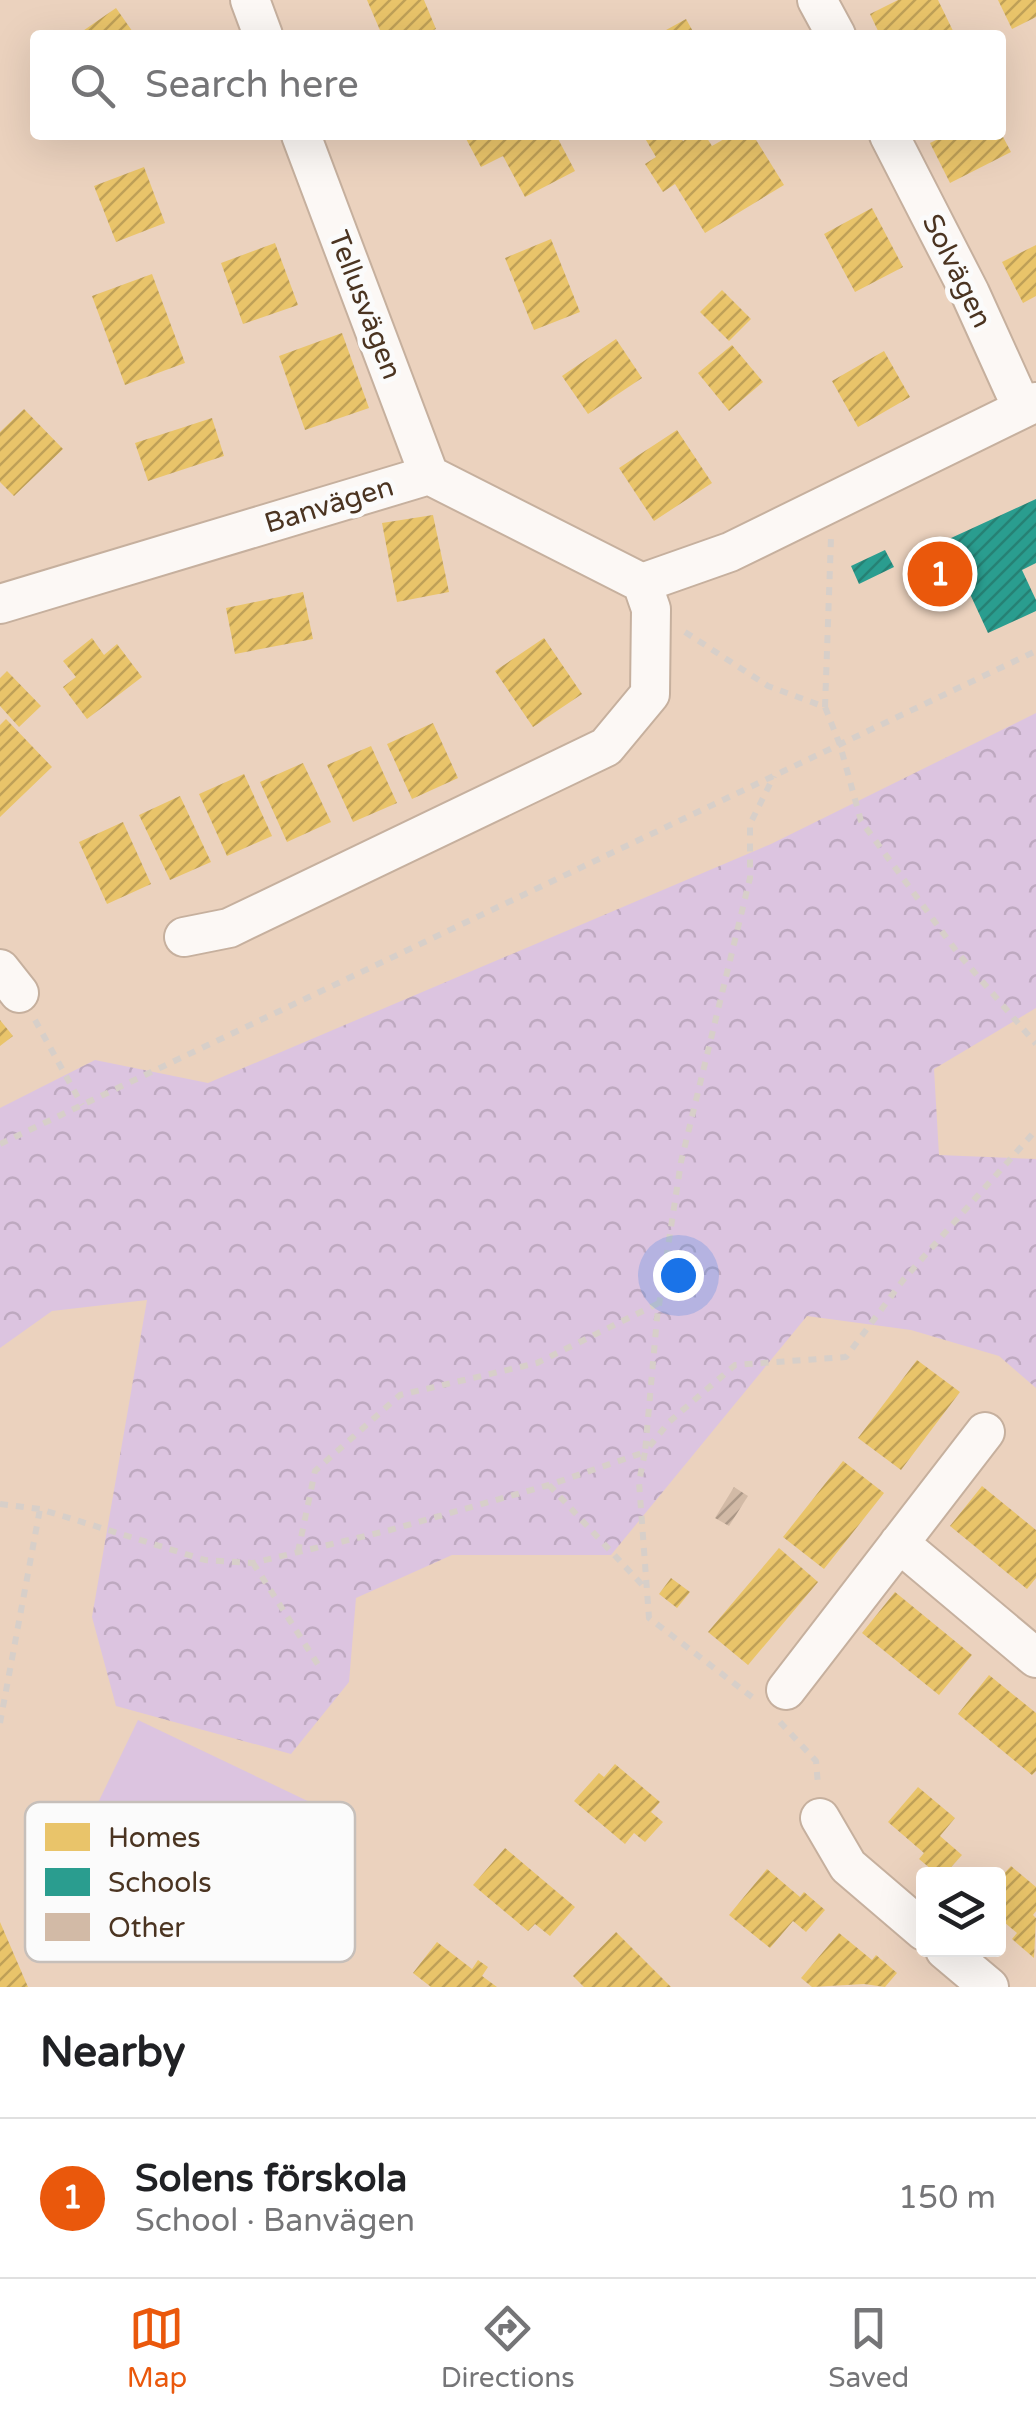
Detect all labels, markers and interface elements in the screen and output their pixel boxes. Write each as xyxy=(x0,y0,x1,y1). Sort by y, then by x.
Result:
search box xyxy=(30,30,1006,140)
icon: search xyxy=(65,58,120,113)
text: Search here xyxy=(145,62,359,108)
street label: Solvägen xyxy=(915,209,999,333)
street label: Tellusvägen xyxy=(321,226,409,384)
street label: Banvägen xyxy=(260,469,398,541)
pin: 1 xyxy=(908,536,972,612)
your location xyxy=(653,1250,704,1301)
legend xyxy=(25,1802,355,1962)
text: Homes xyxy=(108,1821,201,1855)
text: Schools xyxy=(108,1866,212,1900)
map controls xyxy=(916,1867,1006,1957)
button: layers xyxy=(916,1867,1006,1957)
text: Other xyxy=(108,1911,185,1945)
text: Nearby xyxy=(40,2027,185,2078)
text: Solens förskola xyxy=(135,2156,407,2202)
text: 1 xyxy=(62,2179,83,2217)
text: 150 m xyxy=(898,2179,996,2217)
text: School · Banvägen xyxy=(135,2202,415,2240)
tab: Map xyxy=(127,2301,187,2395)
tab: Directions xyxy=(441,2301,575,2395)
tab: Saved xyxy=(828,2301,909,2395)

